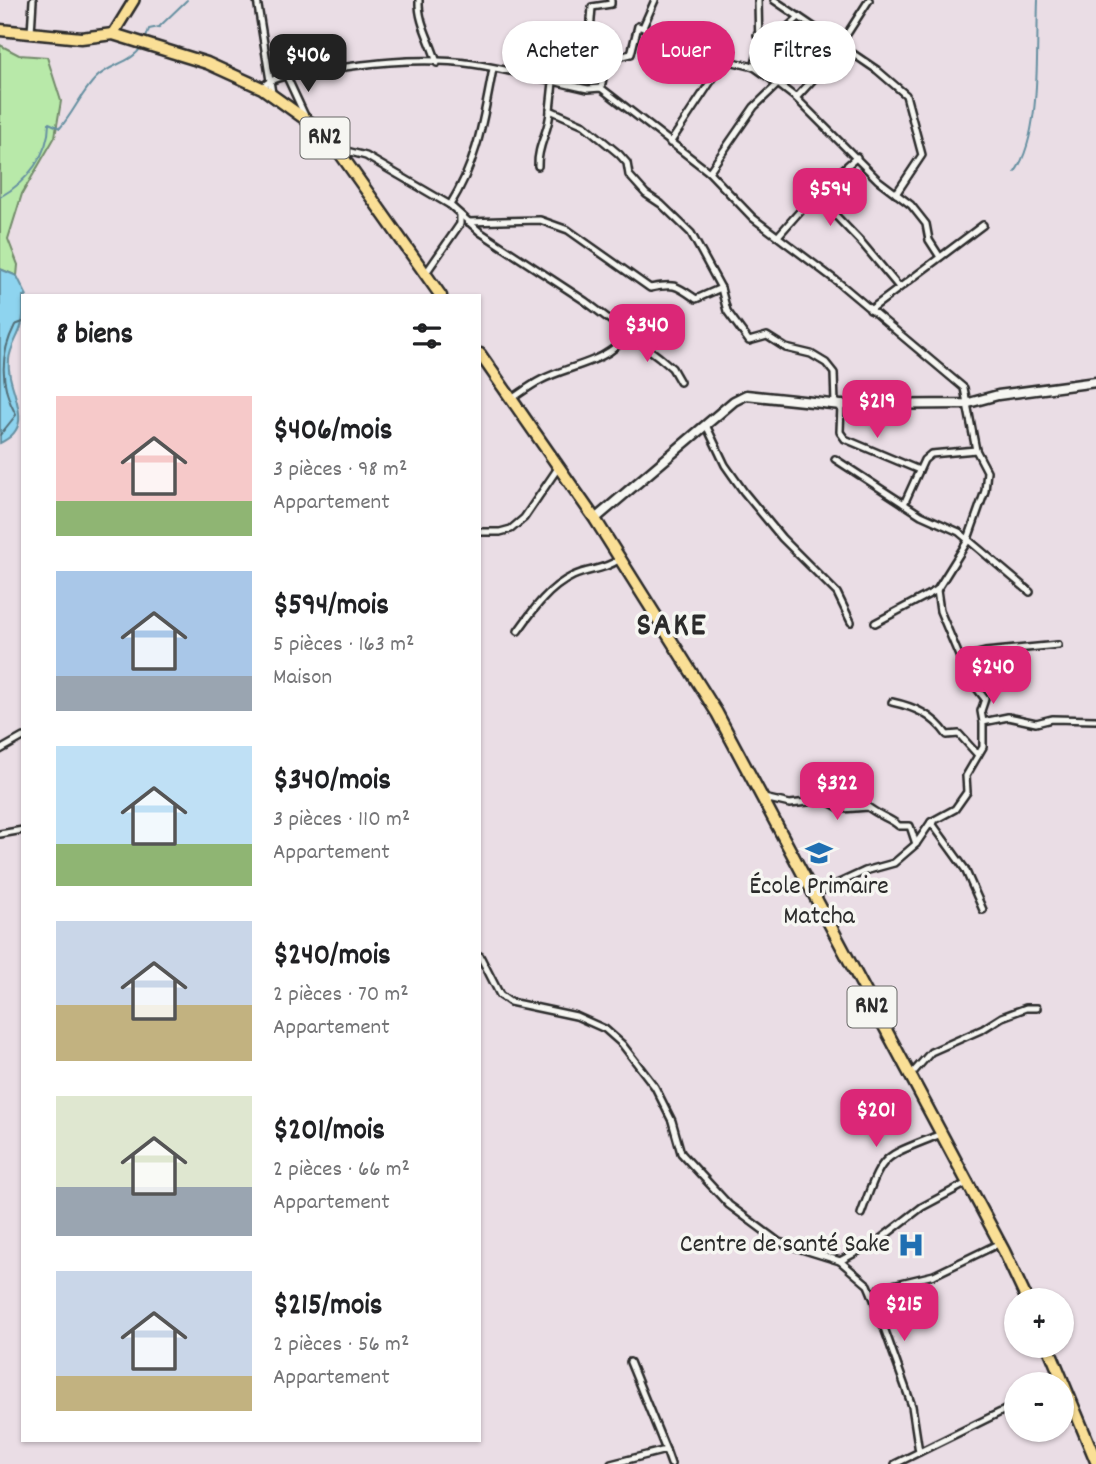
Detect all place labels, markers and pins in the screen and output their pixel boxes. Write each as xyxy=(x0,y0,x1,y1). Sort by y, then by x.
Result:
pin: $406 xyxy=(267,34,349,94)
pin: $594 xyxy=(789,168,871,228)
pin: $340 xyxy=(606,304,688,364)
pin: $219 xyxy=(836,380,918,440)
pin: $240 xyxy=(952,646,1034,706)
pin: $322 xyxy=(796,762,878,822)
school or university icon: École Primaire Matcha xyxy=(804,838,834,868)
place label: École Primaire Matcha xyxy=(749,869,889,936)
pin: $201 xyxy=(835,1090,917,1149)
place label: Centre de santé Sake xyxy=(680,1227,890,1264)
hospital icon: Centre de santé Sake xyxy=(896,1230,926,1260)
pin: $215 xyxy=(863,1284,945,1343)

